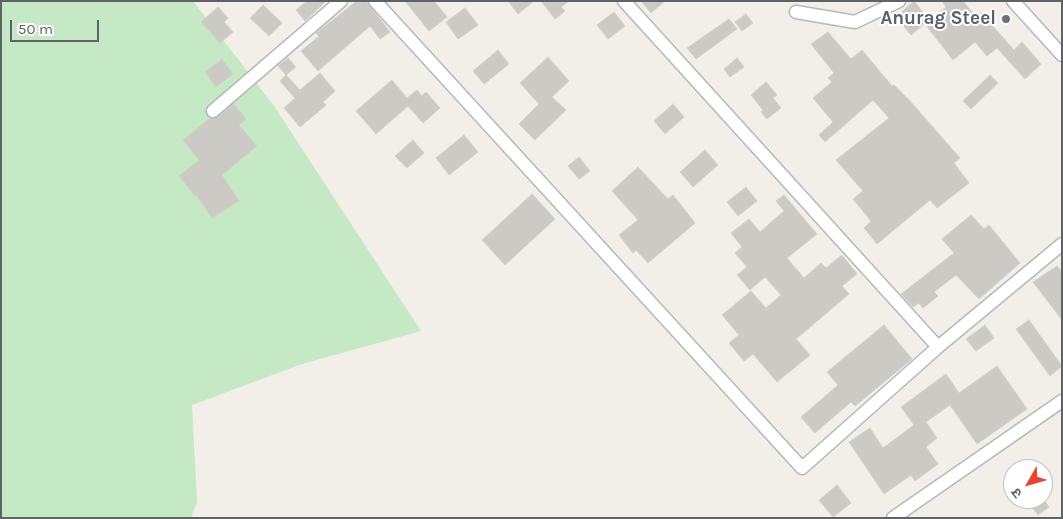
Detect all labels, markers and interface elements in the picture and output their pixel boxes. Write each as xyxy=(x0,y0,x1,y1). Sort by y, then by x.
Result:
place label: Anurag Steel xyxy=(880,8,996,30)
scale bar xyxy=(12,10,101,42)
marker: Anurag Steel xyxy=(1000,13,1012,25)
text: 50 m xyxy=(18,20,53,38)
north arrow xyxy=(1003,459,1053,509)
text: उ xyxy=(1007,484,1026,501)

